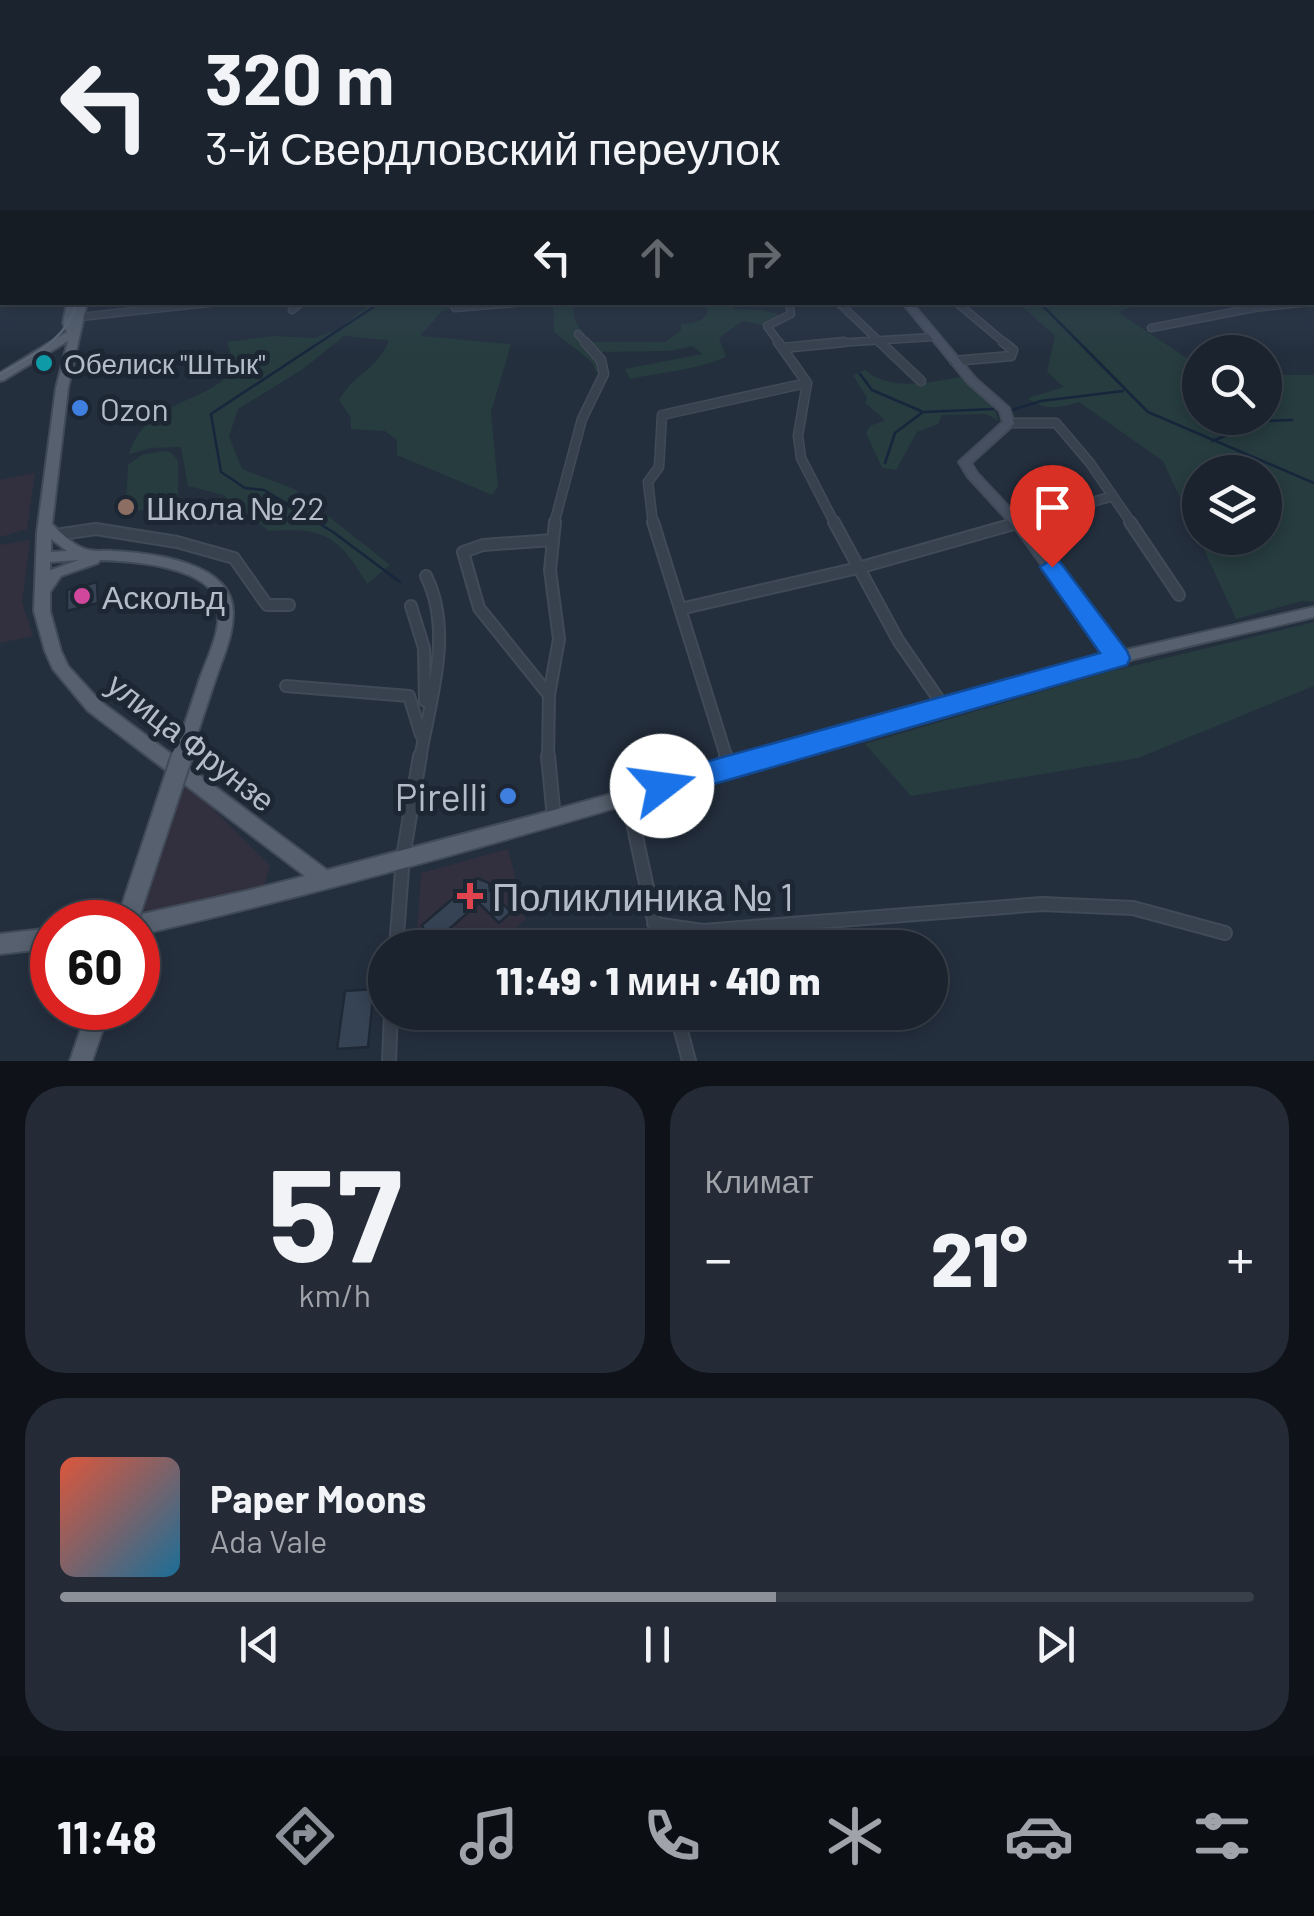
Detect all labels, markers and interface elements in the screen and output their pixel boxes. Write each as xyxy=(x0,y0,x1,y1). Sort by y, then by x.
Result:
text: 320 m xyxy=(205,35,394,119)
icon: left xyxy=(40,40,170,170)
text: 3-й Свердловский переулок xyxy=(205,120,780,174)
icon: left xyxy=(525,230,580,285)
icon: ahead xyxy=(630,230,685,285)
icon: right xyxy=(735,230,790,285)
map controls xyxy=(1182,335,1282,555)
button: search xyxy=(1182,335,1282,435)
place label: Обелиск "Штык" xyxy=(64,346,266,380)
marker: Обелиск "Штык" xyxy=(33,352,55,374)
place label: Ozon xyxy=(100,389,169,427)
marker: Ozon xyxy=(69,397,91,419)
button: layers xyxy=(1182,455,1282,555)
pin xyxy=(1010,465,1095,568)
icon: arrive xyxy=(1025,480,1080,535)
place label: Школа № 22 xyxy=(146,488,325,526)
marker: Школа № 22 xyxy=(115,496,137,518)
place label: Аскольд xyxy=(102,577,225,616)
marker: Аскольд xyxy=(71,585,93,607)
street label: улица Фрунзе xyxy=(100,664,283,819)
position arrow xyxy=(610,734,714,838)
place label: Pirelli xyxy=(395,773,488,819)
marker: Pirelli xyxy=(497,785,519,807)
place label: Поликлиника № 1 xyxy=(492,873,794,919)
marker: Поликлиника № 1 xyxy=(457,883,483,909)
speed limit sign: 60 xyxy=(30,900,160,1030)
text: 11:49 · 1 мин · 410 m xyxy=(496,957,820,1003)
text: 57 xyxy=(267,1132,402,1288)
text: Климат xyxy=(705,1161,813,1199)
text: 21° xyxy=(931,1212,1028,1302)
text: − xyxy=(705,1224,732,1290)
text: + xyxy=(1226,1224,1254,1290)
text: km/h xyxy=(299,1275,371,1313)
text: Paper Moons xyxy=(210,1475,426,1521)
text: Ada Vale xyxy=(210,1521,327,1559)
icon: previous xyxy=(232,1617,287,1672)
icon: pause xyxy=(630,1617,685,1672)
icon: next xyxy=(1028,1617,1083,1672)
icon: directions xyxy=(270,1801,340,1871)
icon: music xyxy=(454,1801,524,1871)
icon: phone xyxy=(637,1801,707,1871)
icon: climate xyxy=(820,1801,890,1871)
icon: car xyxy=(1004,1801,1074,1871)
icon: filters xyxy=(1187,1801,1257,1871)
text: 11:48 xyxy=(57,1809,157,1863)

